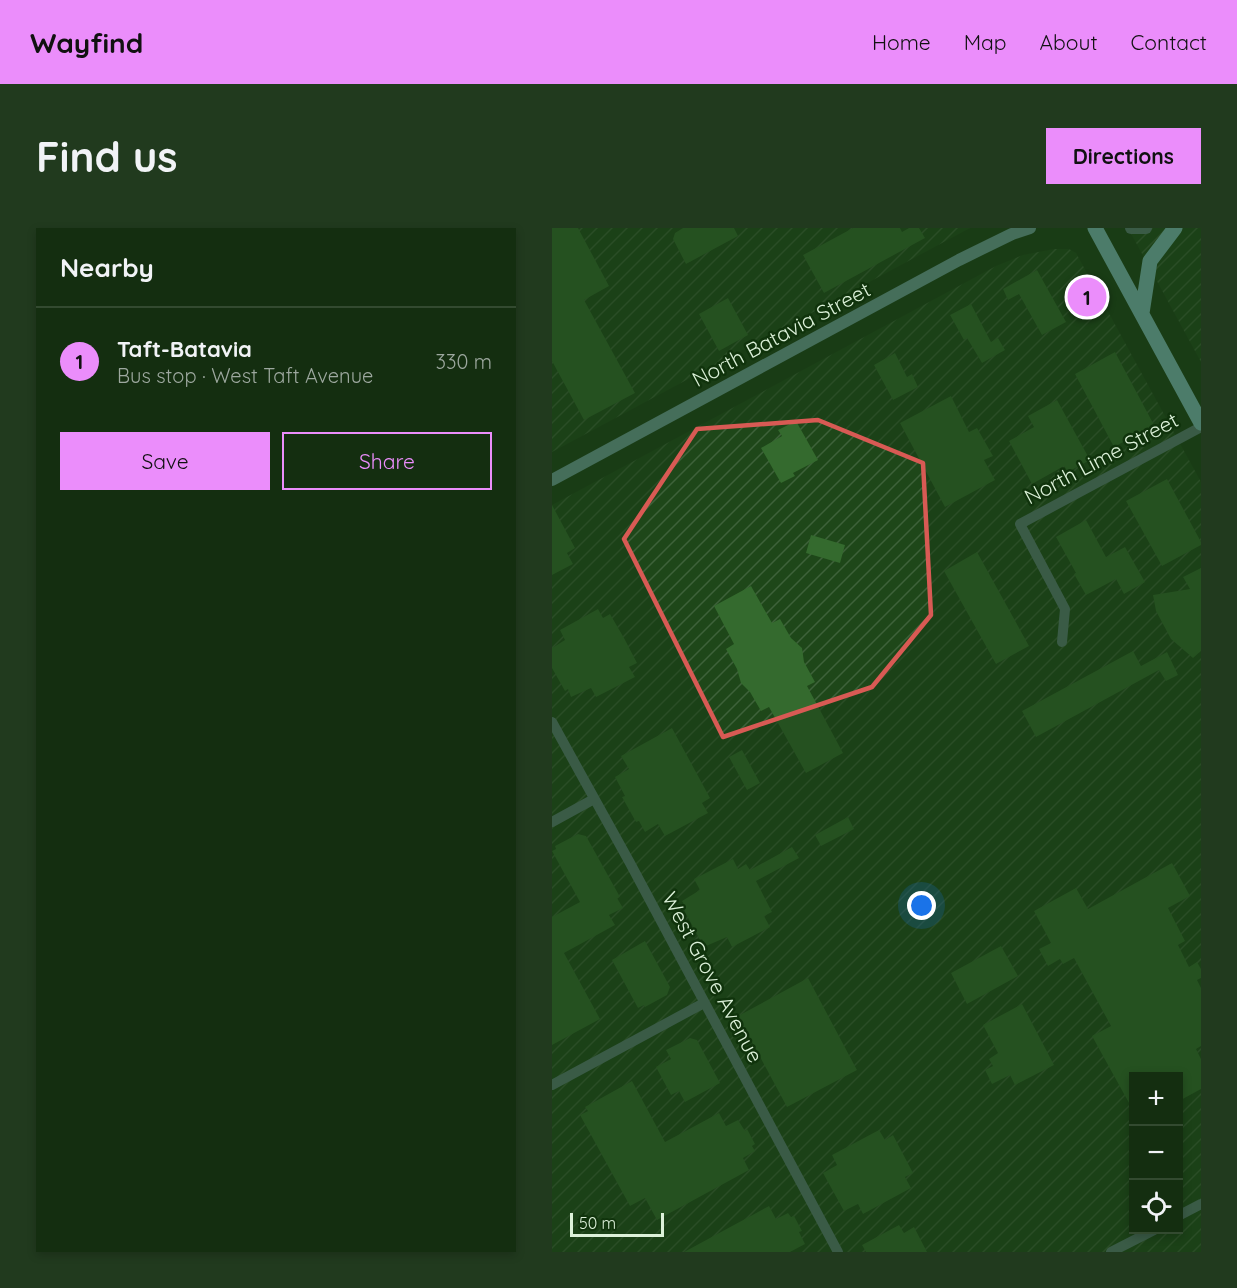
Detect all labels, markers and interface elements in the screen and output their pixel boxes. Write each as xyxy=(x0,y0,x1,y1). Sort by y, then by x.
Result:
text: Wayfind xyxy=(30,25,143,60)
text: Home xyxy=(872,29,931,55)
text: Map xyxy=(964,29,1007,55)
text: About xyxy=(1040,29,1098,55)
text: Contact xyxy=(1131,29,1207,55)
button: Directions xyxy=(1046,128,1201,184)
text: Find us xyxy=(36,130,178,183)
text: Nearby xyxy=(60,251,154,284)
pin: 1 xyxy=(1068,274,1106,320)
street label: North Batavia Street xyxy=(687,276,875,392)
text: Taft-Batavia xyxy=(117,335,252,363)
text: 1 xyxy=(76,349,83,374)
text: 330 m xyxy=(435,349,492,374)
text: Bus stop · West Taft Avenue xyxy=(117,363,373,388)
street label: North Lime Street xyxy=(1020,406,1182,510)
button: Save xyxy=(60,432,270,490)
button: Share xyxy=(282,432,492,490)
street label: West Grove Avenue xyxy=(657,887,769,1067)
your location xyxy=(907,891,936,920)
map controls xyxy=(1129,1072,1183,1234)
button: + xyxy=(1129,1072,1183,1126)
button: − xyxy=(1129,1126,1183,1180)
button: locate xyxy=(1129,1180,1183,1234)
scale bar xyxy=(570,1210,664,1238)
text: 50 m xyxy=(579,1213,616,1233)

